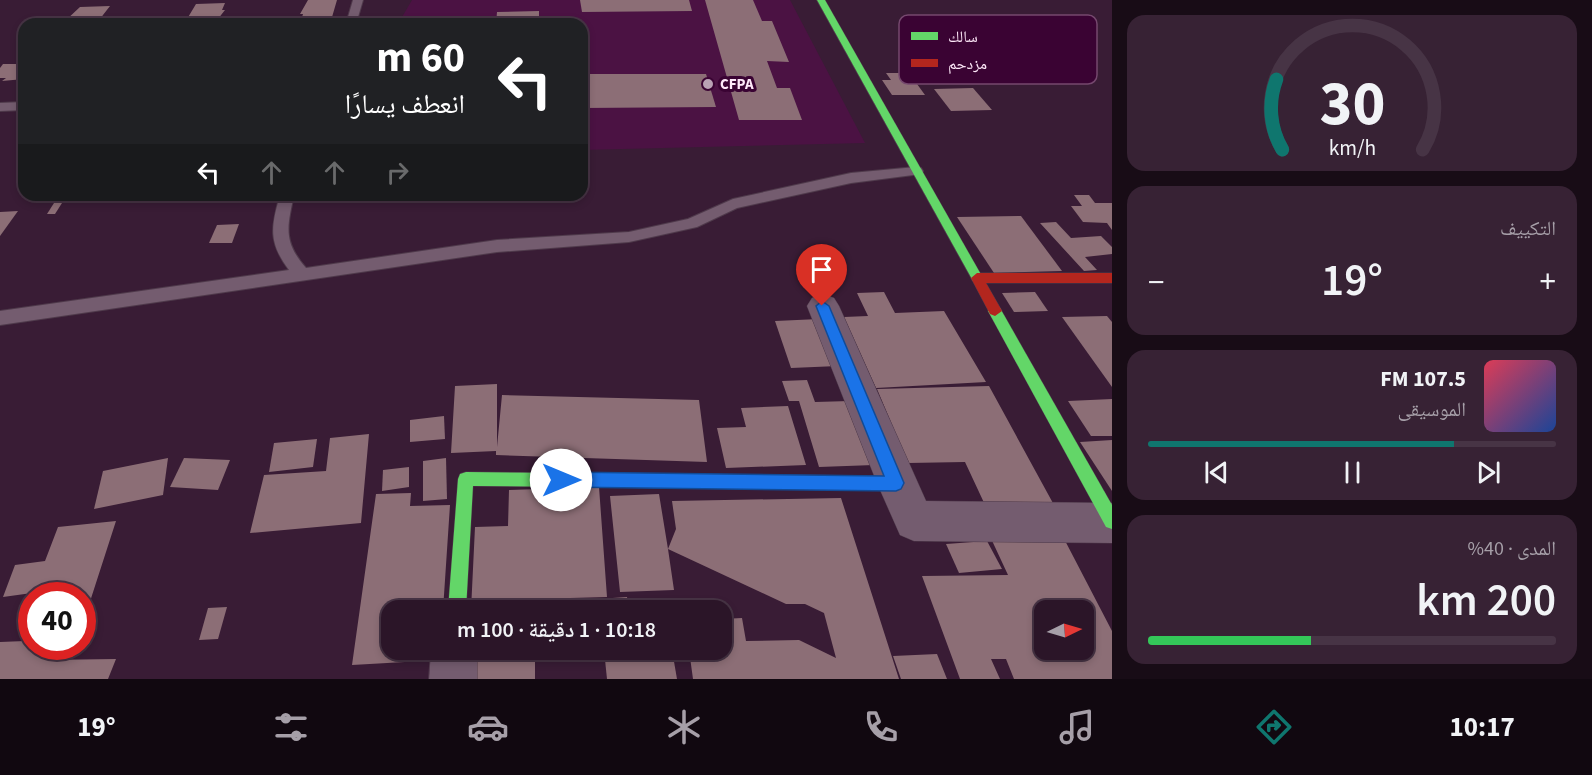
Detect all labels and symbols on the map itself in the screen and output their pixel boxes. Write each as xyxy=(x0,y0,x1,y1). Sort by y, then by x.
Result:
legend xyxy=(899,15,1097,84)
text: سالك xyxy=(948,26,978,48)
text: مزدحم xyxy=(948,53,987,75)
place label: CFPA xyxy=(720,74,754,95)
marker: CFPA xyxy=(701,77,715,91)
pin xyxy=(796,244,847,306)
position arrow xyxy=(529,448,593,512)
speed limit sign: 40 xyxy=(18,582,96,660)
north arrow xyxy=(1034,600,1094,660)

